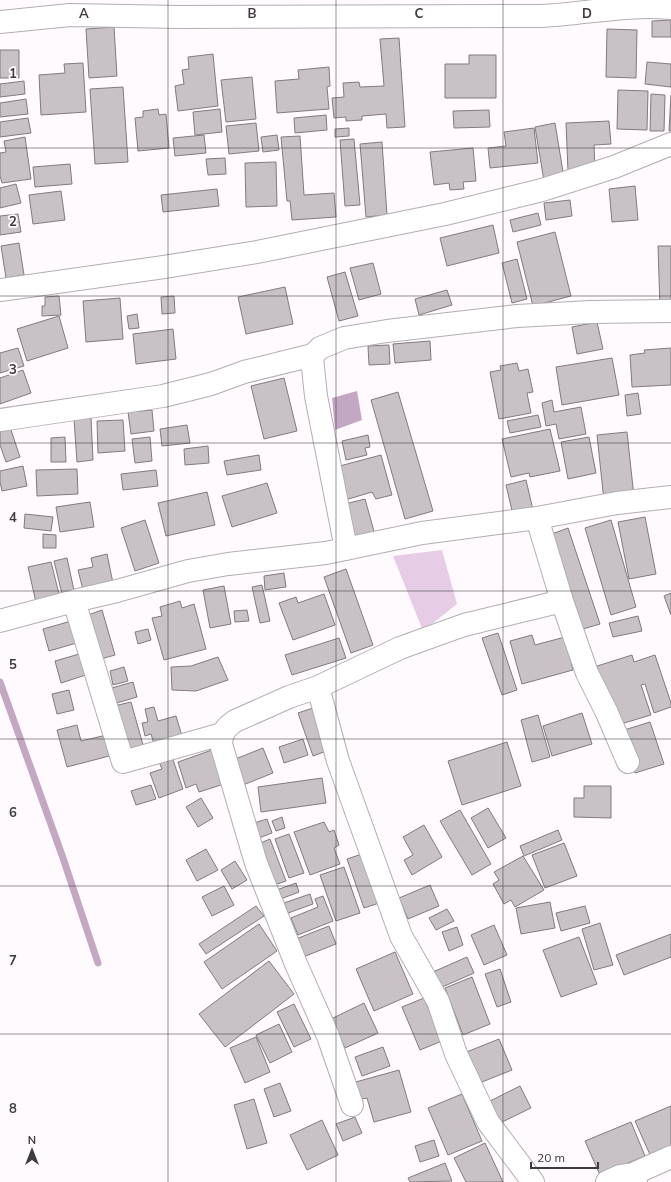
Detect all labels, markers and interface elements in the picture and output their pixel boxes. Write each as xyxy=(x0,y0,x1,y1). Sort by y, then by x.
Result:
text: A xyxy=(79,5,89,21)
text: B xyxy=(248,5,257,21)
text: C xyxy=(415,5,424,21)
text: D xyxy=(582,5,592,21)
text: 1 xyxy=(9,65,17,81)
text: 2 xyxy=(9,213,17,229)
text: 3 xyxy=(9,361,17,377)
text: 4 xyxy=(9,509,17,525)
text: 5 xyxy=(9,656,17,672)
text: 6 xyxy=(9,804,17,820)
text: 7 xyxy=(9,952,17,968)
text: 8 xyxy=(9,1100,17,1116)
north arrow xyxy=(12,1130,52,1170)
text: N xyxy=(28,1133,36,1147)
scale bar xyxy=(531,1144,598,1170)
text: 20 m xyxy=(537,1150,565,1165)

